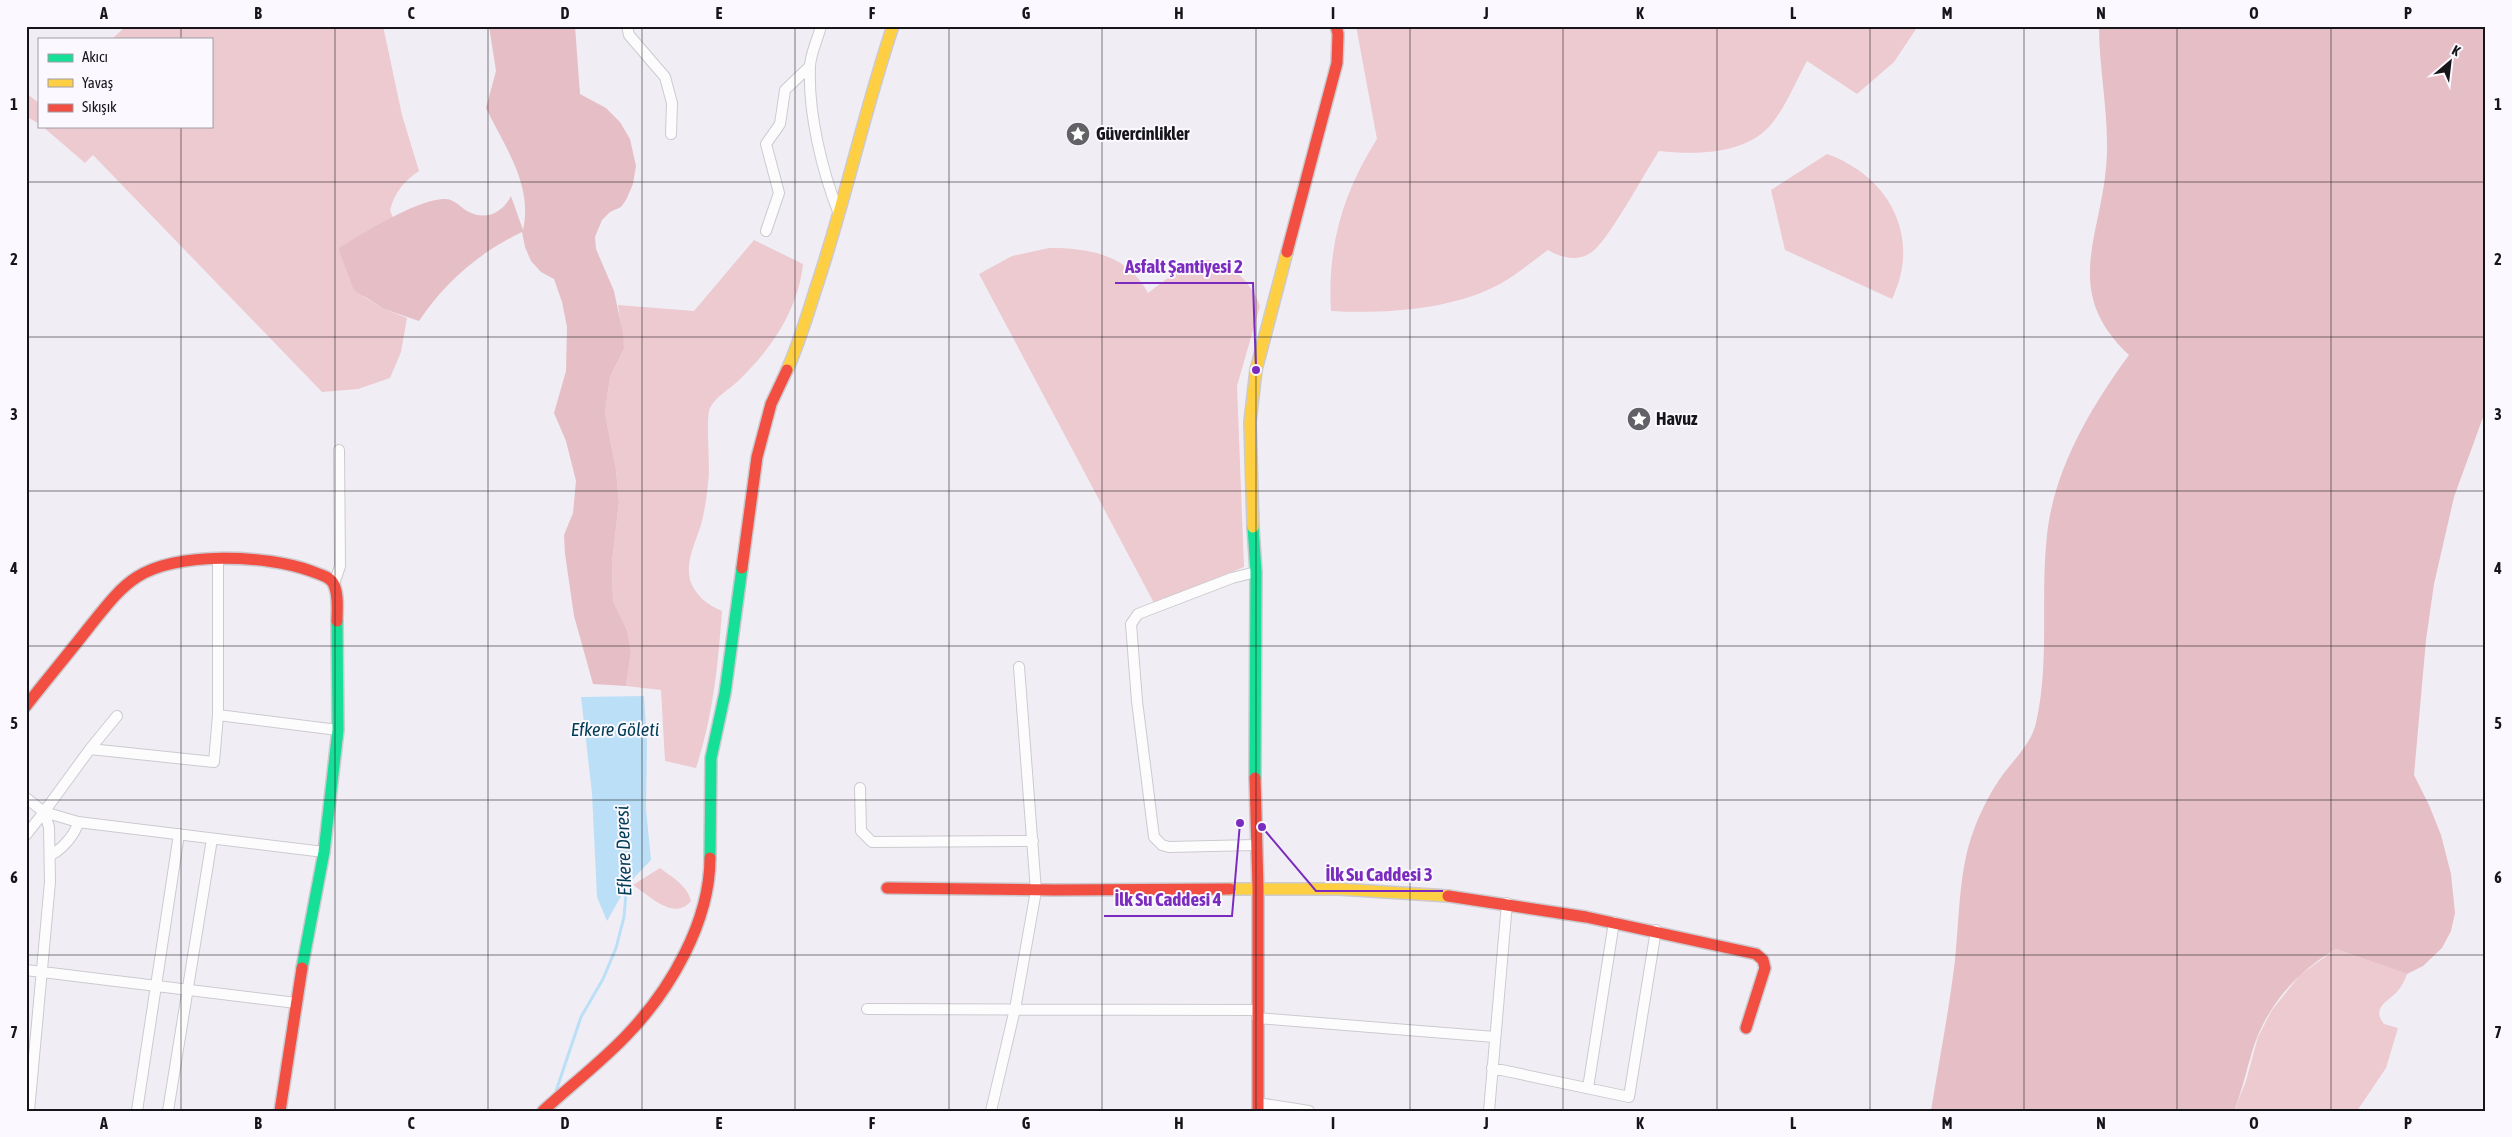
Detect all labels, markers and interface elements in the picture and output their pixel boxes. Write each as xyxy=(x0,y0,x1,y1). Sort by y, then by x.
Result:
text: A xyxy=(99,4,108,22)
text: B xyxy=(254,4,262,22)
text: C xyxy=(407,4,415,22)
text: D xyxy=(561,4,570,22)
text: E xyxy=(716,4,723,22)
text: F xyxy=(869,4,876,22)
text: G xyxy=(1022,4,1031,22)
text: H xyxy=(1174,4,1184,22)
text: I xyxy=(1331,4,1335,22)
text: J xyxy=(1482,4,1489,22)
text: K xyxy=(1636,4,1644,22)
text: L xyxy=(1790,4,1797,22)
text: M xyxy=(1942,4,1952,22)
text: N xyxy=(2096,4,2106,22)
text: O xyxy=(2249,4,2259,22)
text: P xyxy=(2404,4,2412,22)
legend xyxy=(38,38,212,128)
north arrow xyxy=(2424,38,2474,88)
text: K xyxy=(2449,42,2463,59)
text: Akıcı xyxy=(82,48,108,65)
text: Yavaş xyxy=(82,74,113,91)
text: 1 xyxy=(10,95,18,113)
text: 1 xyxy=(2494,95,2502,113)
text: Sıkışık xyxy=(82,98,117,115)
place icon: Güvercinlikler xyxy=(1065,121,1091,147)
place label: Güvercinlikler xyxy=(1096,123,1190,144)
callout: Asfalt Şantiyesi 2 xyxy=(1115,249,1253,283)
text: 2 xyxy=(10,250,18,268)
text: 2 xyxy=(2494,250,2502,268)
text: Asfalt Şantiyesi 2 xyxy=(1124,255,1243,277)
text: 3 xyxy=(10,405,18,423)
text: 3 xyxy=(2494,405,2502,423)
place icon: Havuz xyxy=(1626,406,1652,432)
place label: Havuz xyxy=(1656,408,1698,429)
text: 4 xyxy=(9,559,18,577)
text: 4 xyxy=(2493,559,2502,577)
text: 5 xyxy=(10,714,18,732)
text: 5 xyxy=(2494,714,2502,732)
water label: Efkere Göleti xyxy=(571,718,659,740)
water label: Efkere Deresi xyxy=(610,806,636,896)
callout: İlk Su Caddesi 3 xyxy=(1316,857,1443,891)
text: İlk Su Caddesi 3 xyxy=(1325,863,1433,885)
text: 6 xyxy=(10,868,18,886)
text: 6 xyxy=(2494,868,2502,886)
callout: İlk Su Caddesi 4 xyxy=(1104,882,1232,916)
text: İlk Su Caddesi 4 xyxy=(1114,888,1222,910)
text: 7 xyxy=(10,1023,18,1041)
text: 7 xyxy=(2494,1023,2502,1041)
text: A xyxy=(99,1114,108,1132)
text: B xyxy=(254,1114,262,1132)
text: C xyxy=(407,1114,415,1132)
text: D xyxy=(561,1114,570,1132)
text: E xyxy=(716,1114,723,1132)
text: F xyxy=(869,1114,876,1132)
text: G xyxy=(1022,1114,1031,1132)
text: H xyxy=(1174,1114,1184,1132)
text: I xyxy=(1331,1114,1335,1132)
text: J xyxy=(1482,1114,1489,1132)
text: K xyxy=(1636,1114,1644,1132)
text: L xyxy=(1790,1114,1797,1132)
text: M xyxy=(1942,1114,1952,1132)
text: N xyxy=(2096,1114,2106,1132)
text: O xyxy=(2249,1114,2259,1132)
text: P xyxy=(2404,1114,2412,1132)

